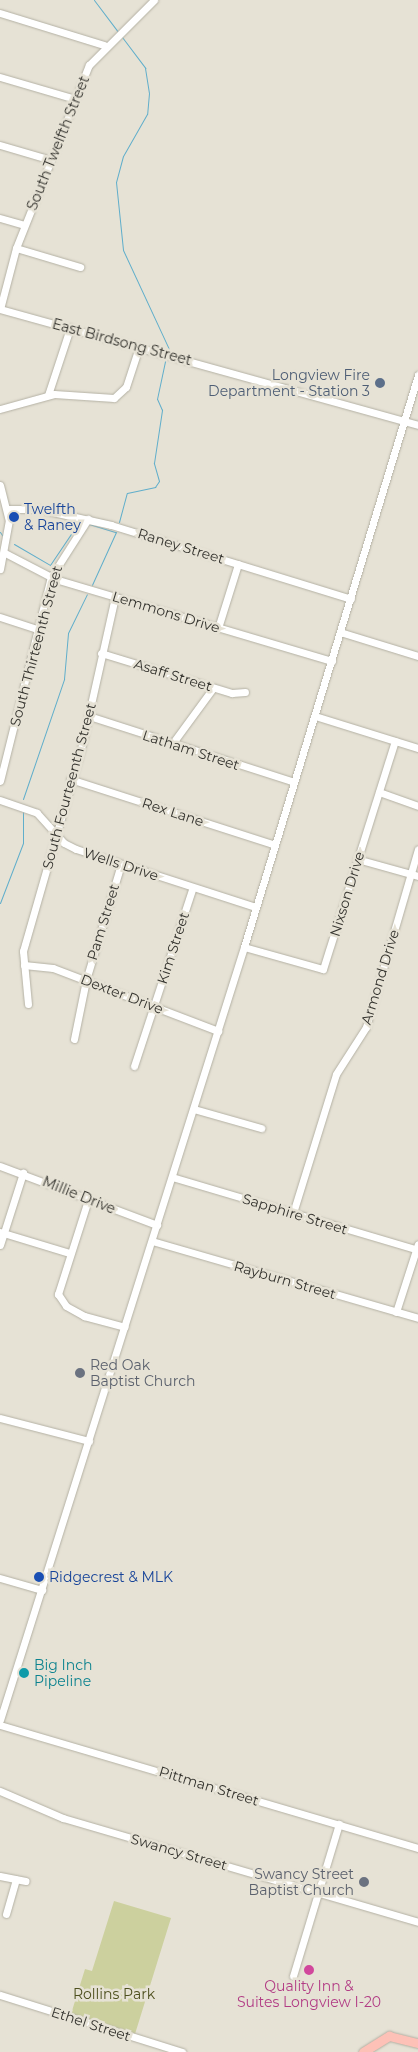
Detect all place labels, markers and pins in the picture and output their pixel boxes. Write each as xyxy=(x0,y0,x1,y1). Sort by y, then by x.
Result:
place label: Longview Fire Department - Station 3 xyxy=(208,367,370,400)
marker: Longview Fire Department - Station 3 xyxy=(374,377,386,389)
place label: Twelfth & Raney xyxy=(24,501,81,534)
marker: Twelfth & Raney xyxy=(8,511,20,523)
place label: Red Oak Baptist Church xyxy=(90,1357,195,1390)
marker: Red Oak Baptist Church xyxy=(74,1367,86,1379)
place label: Ridgecrest & MLK xyxy=(49,1569,173,1585)
marker: Ridgecrest & MLK xyxy=(33,1571,45,1583)
place label: Big Inch Pipeline xyxy=(34,1657,93,1690)
marker: Big Inch Pipeline xyxy=(18,1667,30,1679)
place label: Swancy Street Baptist Church xyxy=(249,1866,354,1898)
marker: Swancy Street Baptist Church xyxy=(358,1876,370,1888)
marker: Quality Inn & Suites Longview I-20 xyxy=(303,1964,315,1976)
place label: Quality Inn & Suites Longview I-20 xyxy=(237,1978,381,2010)

